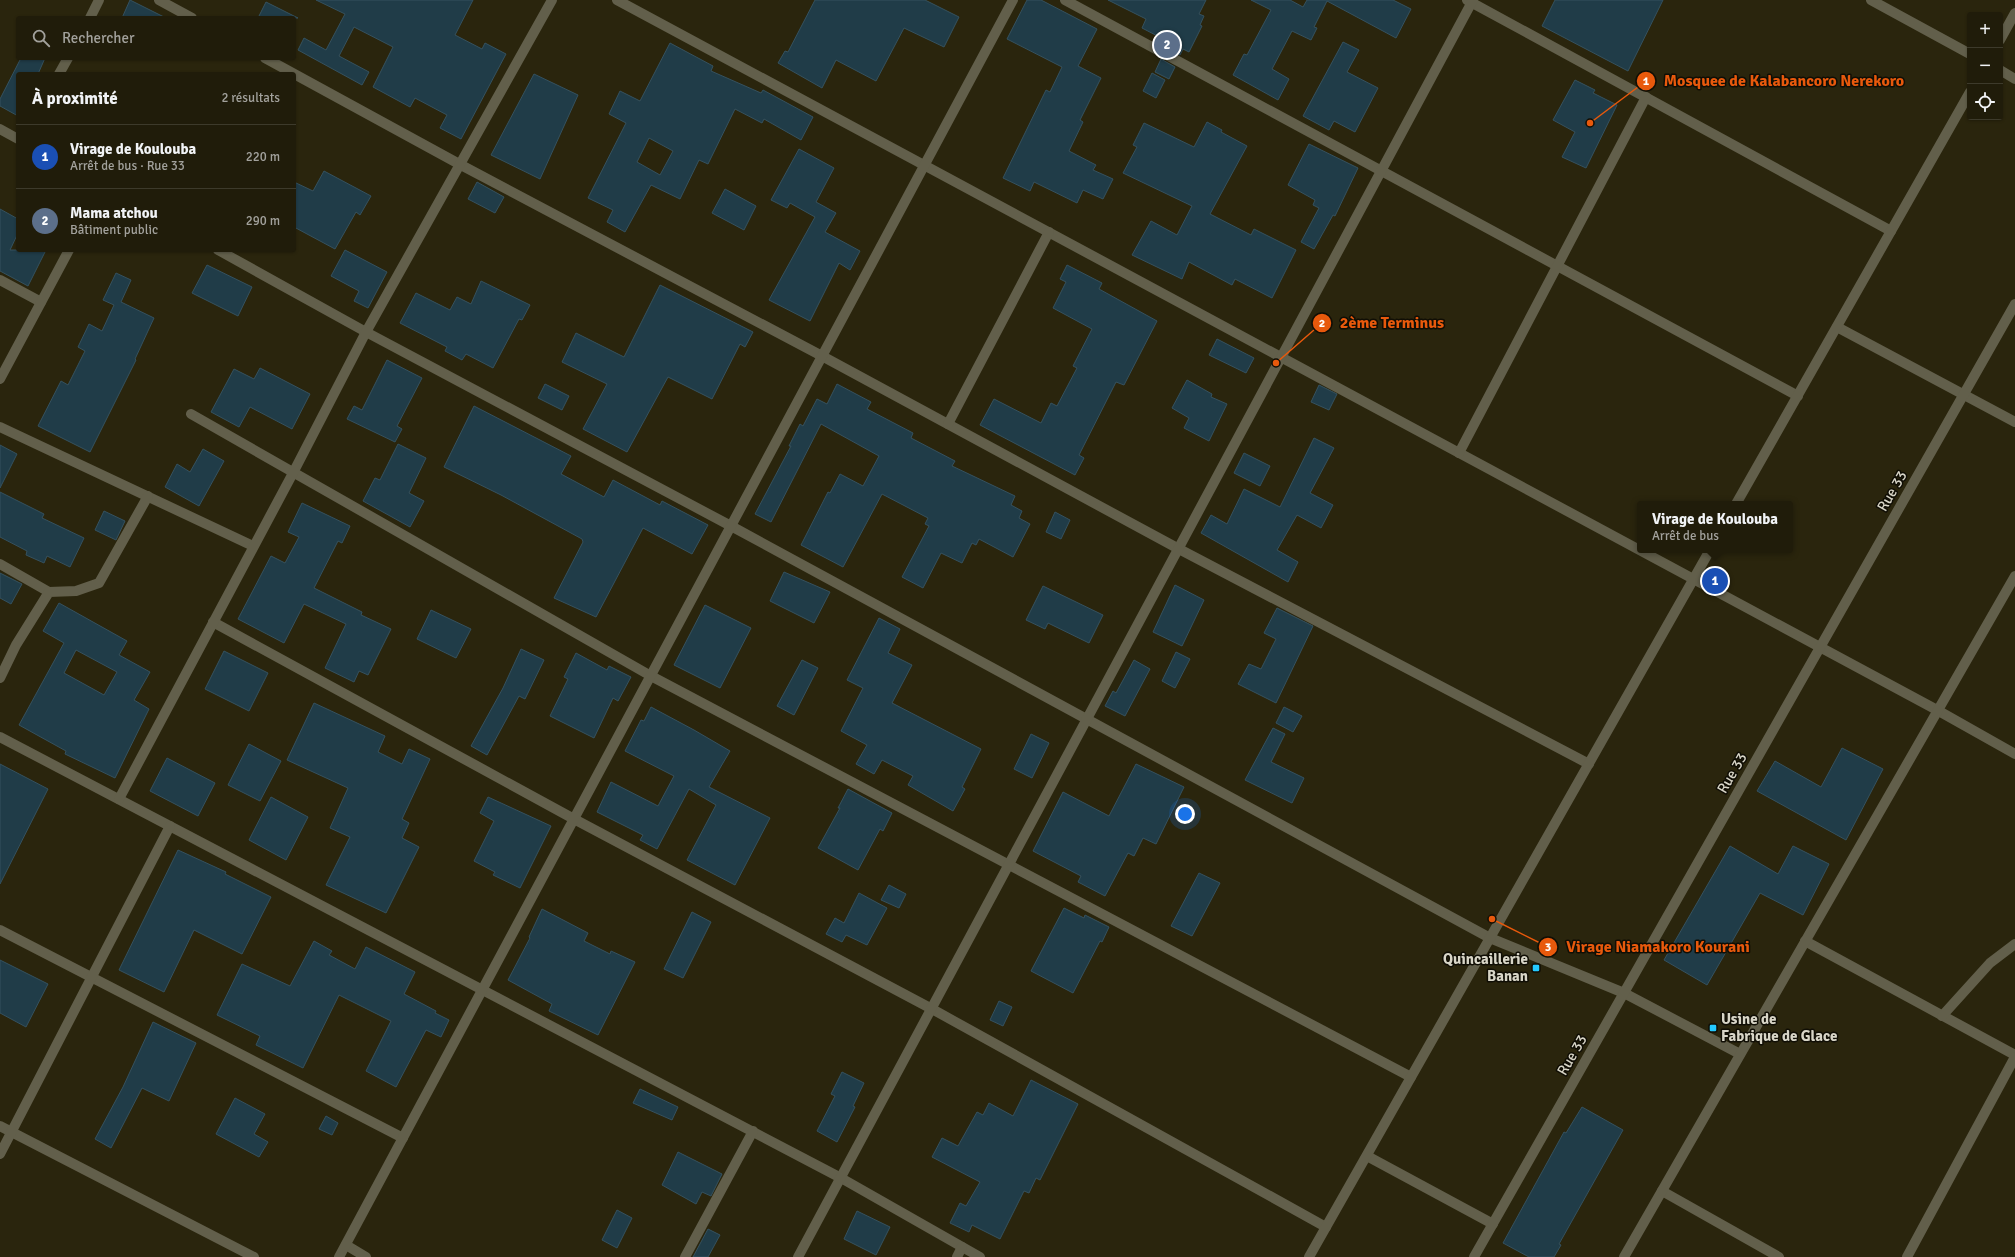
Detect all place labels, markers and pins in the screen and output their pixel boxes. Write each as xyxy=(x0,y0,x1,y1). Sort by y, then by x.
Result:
pin: 2 xyxy=(1154,30,1180,60)
callout: Mosquee de Kalabancoro Nerekoro xyxy=(1636,67,1913,95)
callout: 2ème Terminus xyxy=(1312,309,1452,337)
pin: 1 xyxy=(1702,566,1728,596)
callout: Virage Niamakoro Kourani xyxy=(1538,933,1758,961)
place label: Quincaillerie Banan xyxy=(1443,950,1528,985)
marker: Quincaillerie Banan xyxy=(1531,963,1541,973)
place label: Usine de Fabrique de Glace xyxy=(1721,1010,1837,1045)
marker: Usine de Fabrique de Glace xyxy=(1708,1023,1718,1033)

